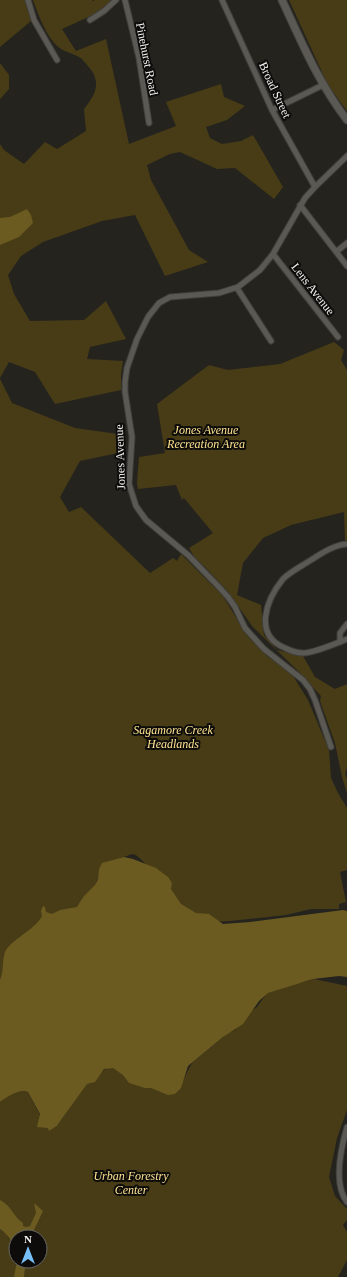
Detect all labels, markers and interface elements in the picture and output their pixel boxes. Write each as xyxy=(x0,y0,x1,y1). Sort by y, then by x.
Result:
street label: Pinehurst Road xyxy=(133,22,161,96)
street label: Broad Street xyxy=(256,60,294,121)
street label: Lens Avenue xyxy=(288,260,338,318)
park label: Jones Avenue Recreation Area xyxy=(166,423,245,451)
street label: Jones Avenue xyxy=(112,424,128,490)
park label: Sagamore Creek Headlands xyxy=(133,723,213,751)
park label: Urban Forestry Center xyxy=(93,1169,169,1197)
north arrow xyxy=(8,1229,48,1269)
text: N xyxy=(24,1233,32,1245)

